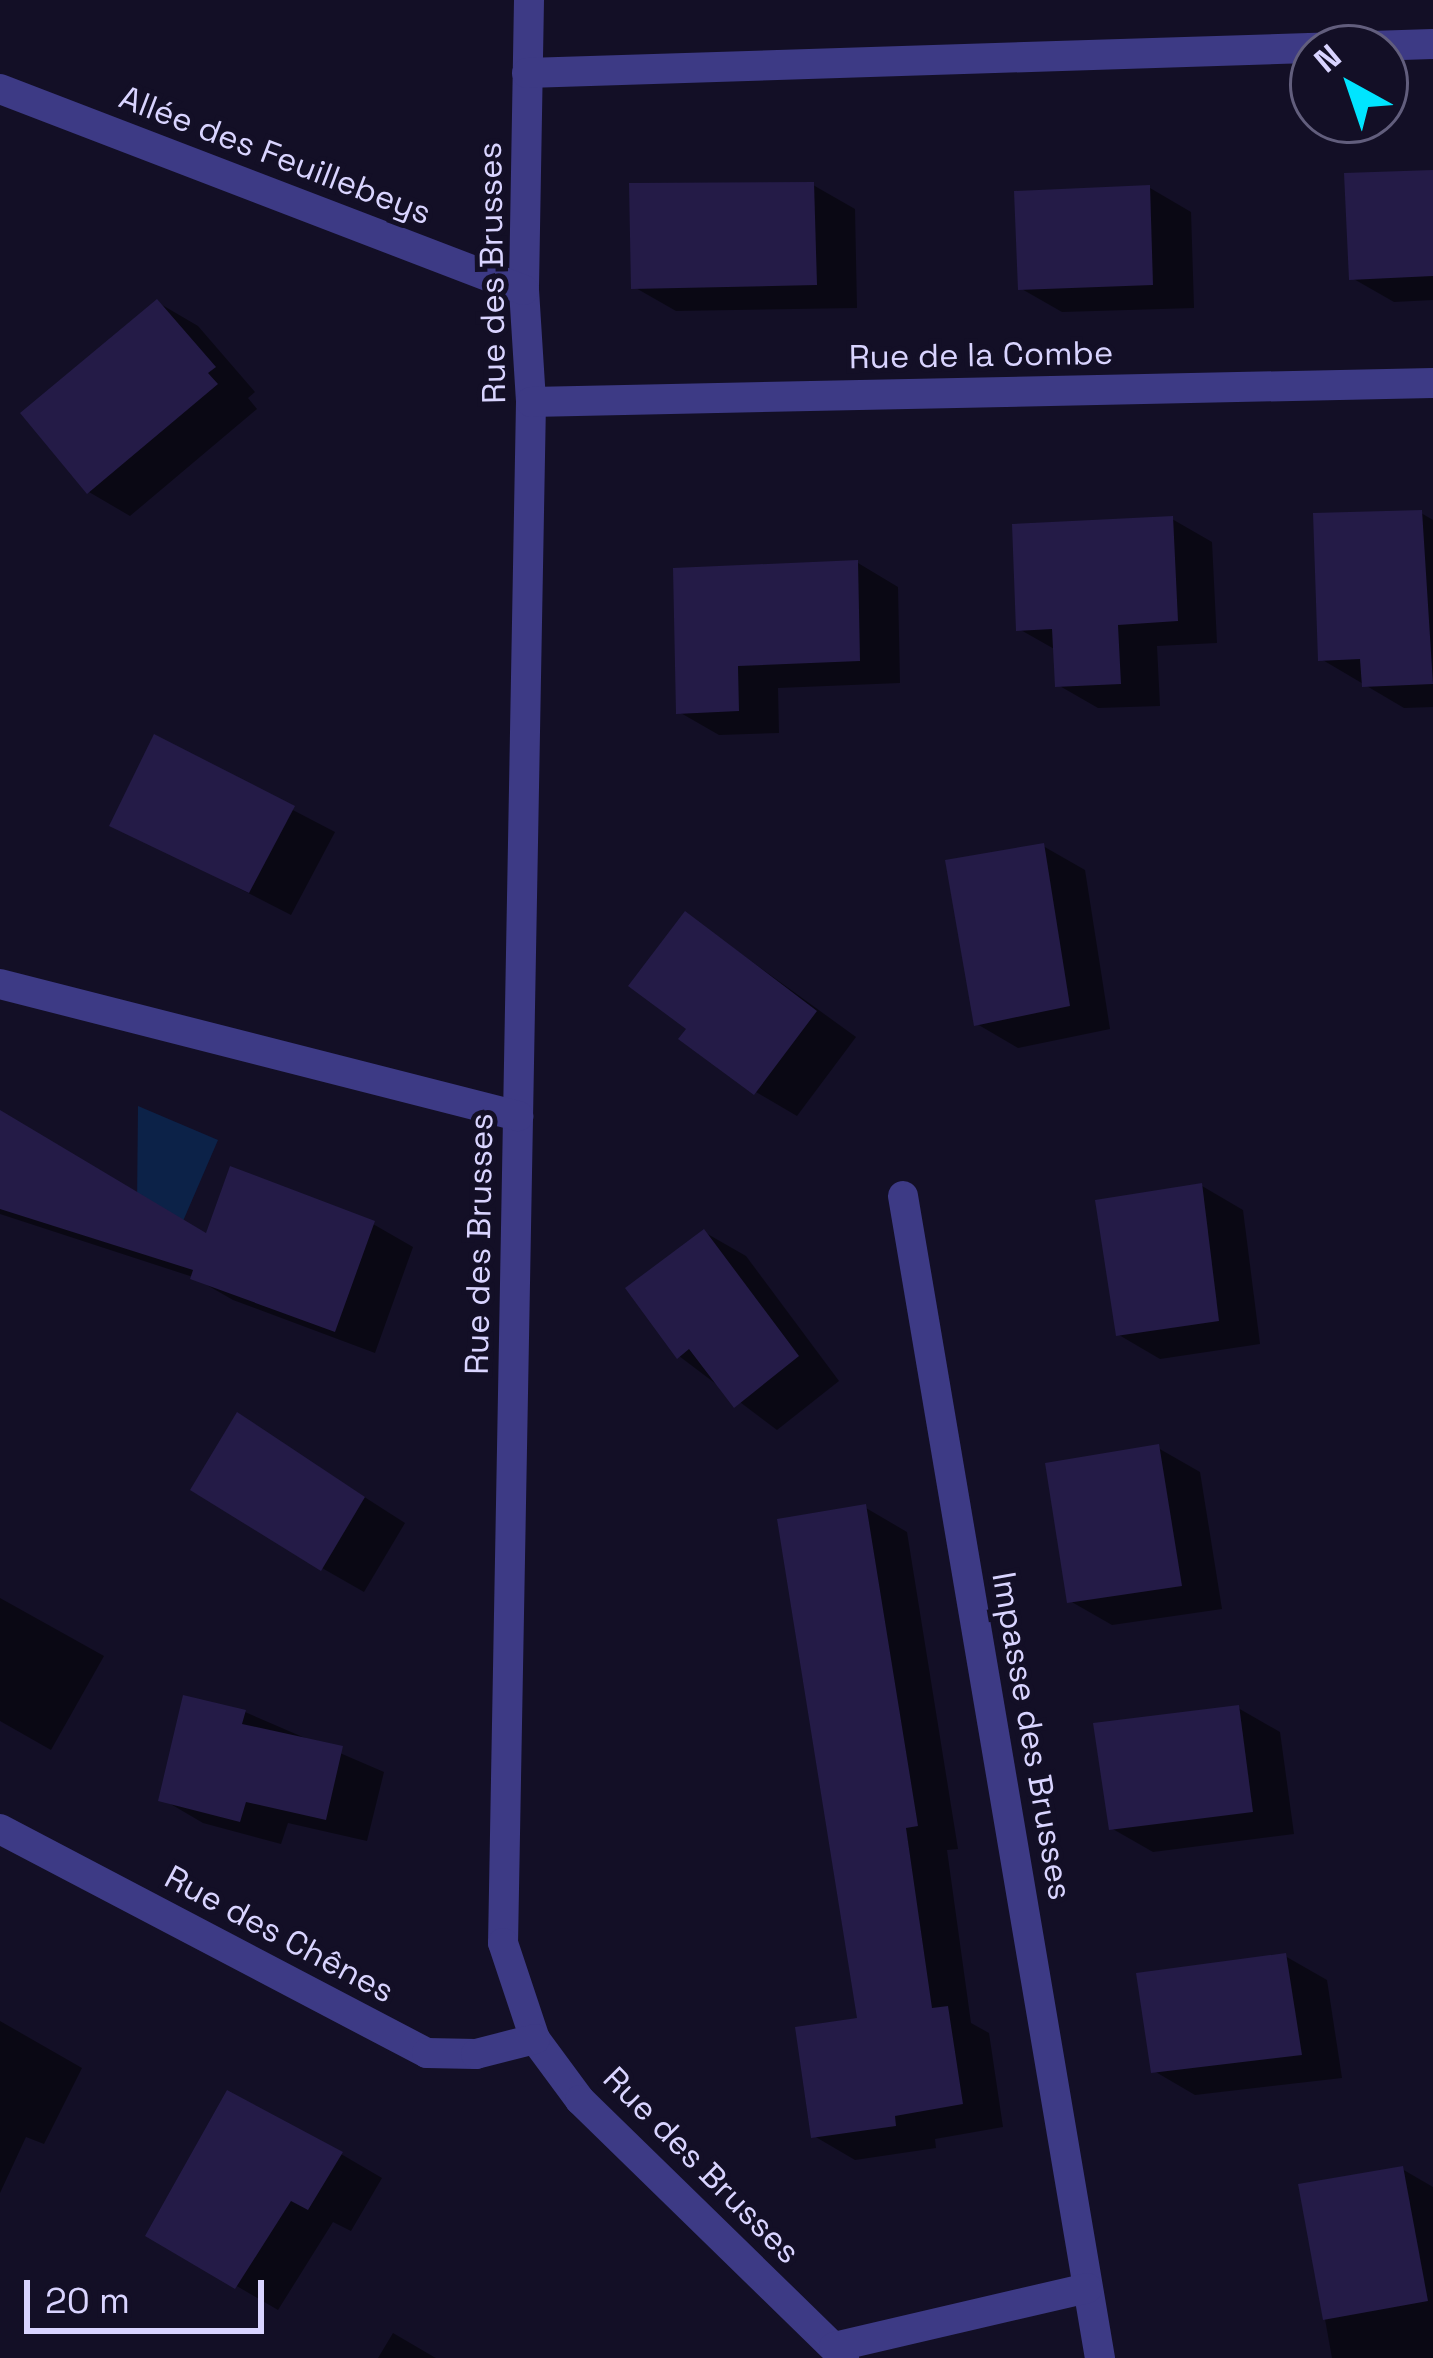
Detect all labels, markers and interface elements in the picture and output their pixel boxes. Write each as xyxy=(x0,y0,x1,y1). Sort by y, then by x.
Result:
north arrow xyxy=(1289,24,1409,144)
text: N xyxy=(1306,36,1350,82)
street label: Allée des Feuillebeys xyxy=(114,78,436,234)
street label: Rue des Brusses xyxy=(471,142,515,404)
street label: Rue de la Combe xyxy=(848,334,1114,378)
street label: Rue des Brusses xyxy=(458,1113,502,1375)
street label: Impasse des Brusses xyxy=(983,1569,1079,1903)
street label: Rue des Chênes xyxy=(158,1858,400,2012)
street label: Rue des Brusses xyxy=(594,2059,808,2273)
scale bar xyxy=(30,2256,270,2330)
text: 20 m xyxy=(45,2278,130,2324)

